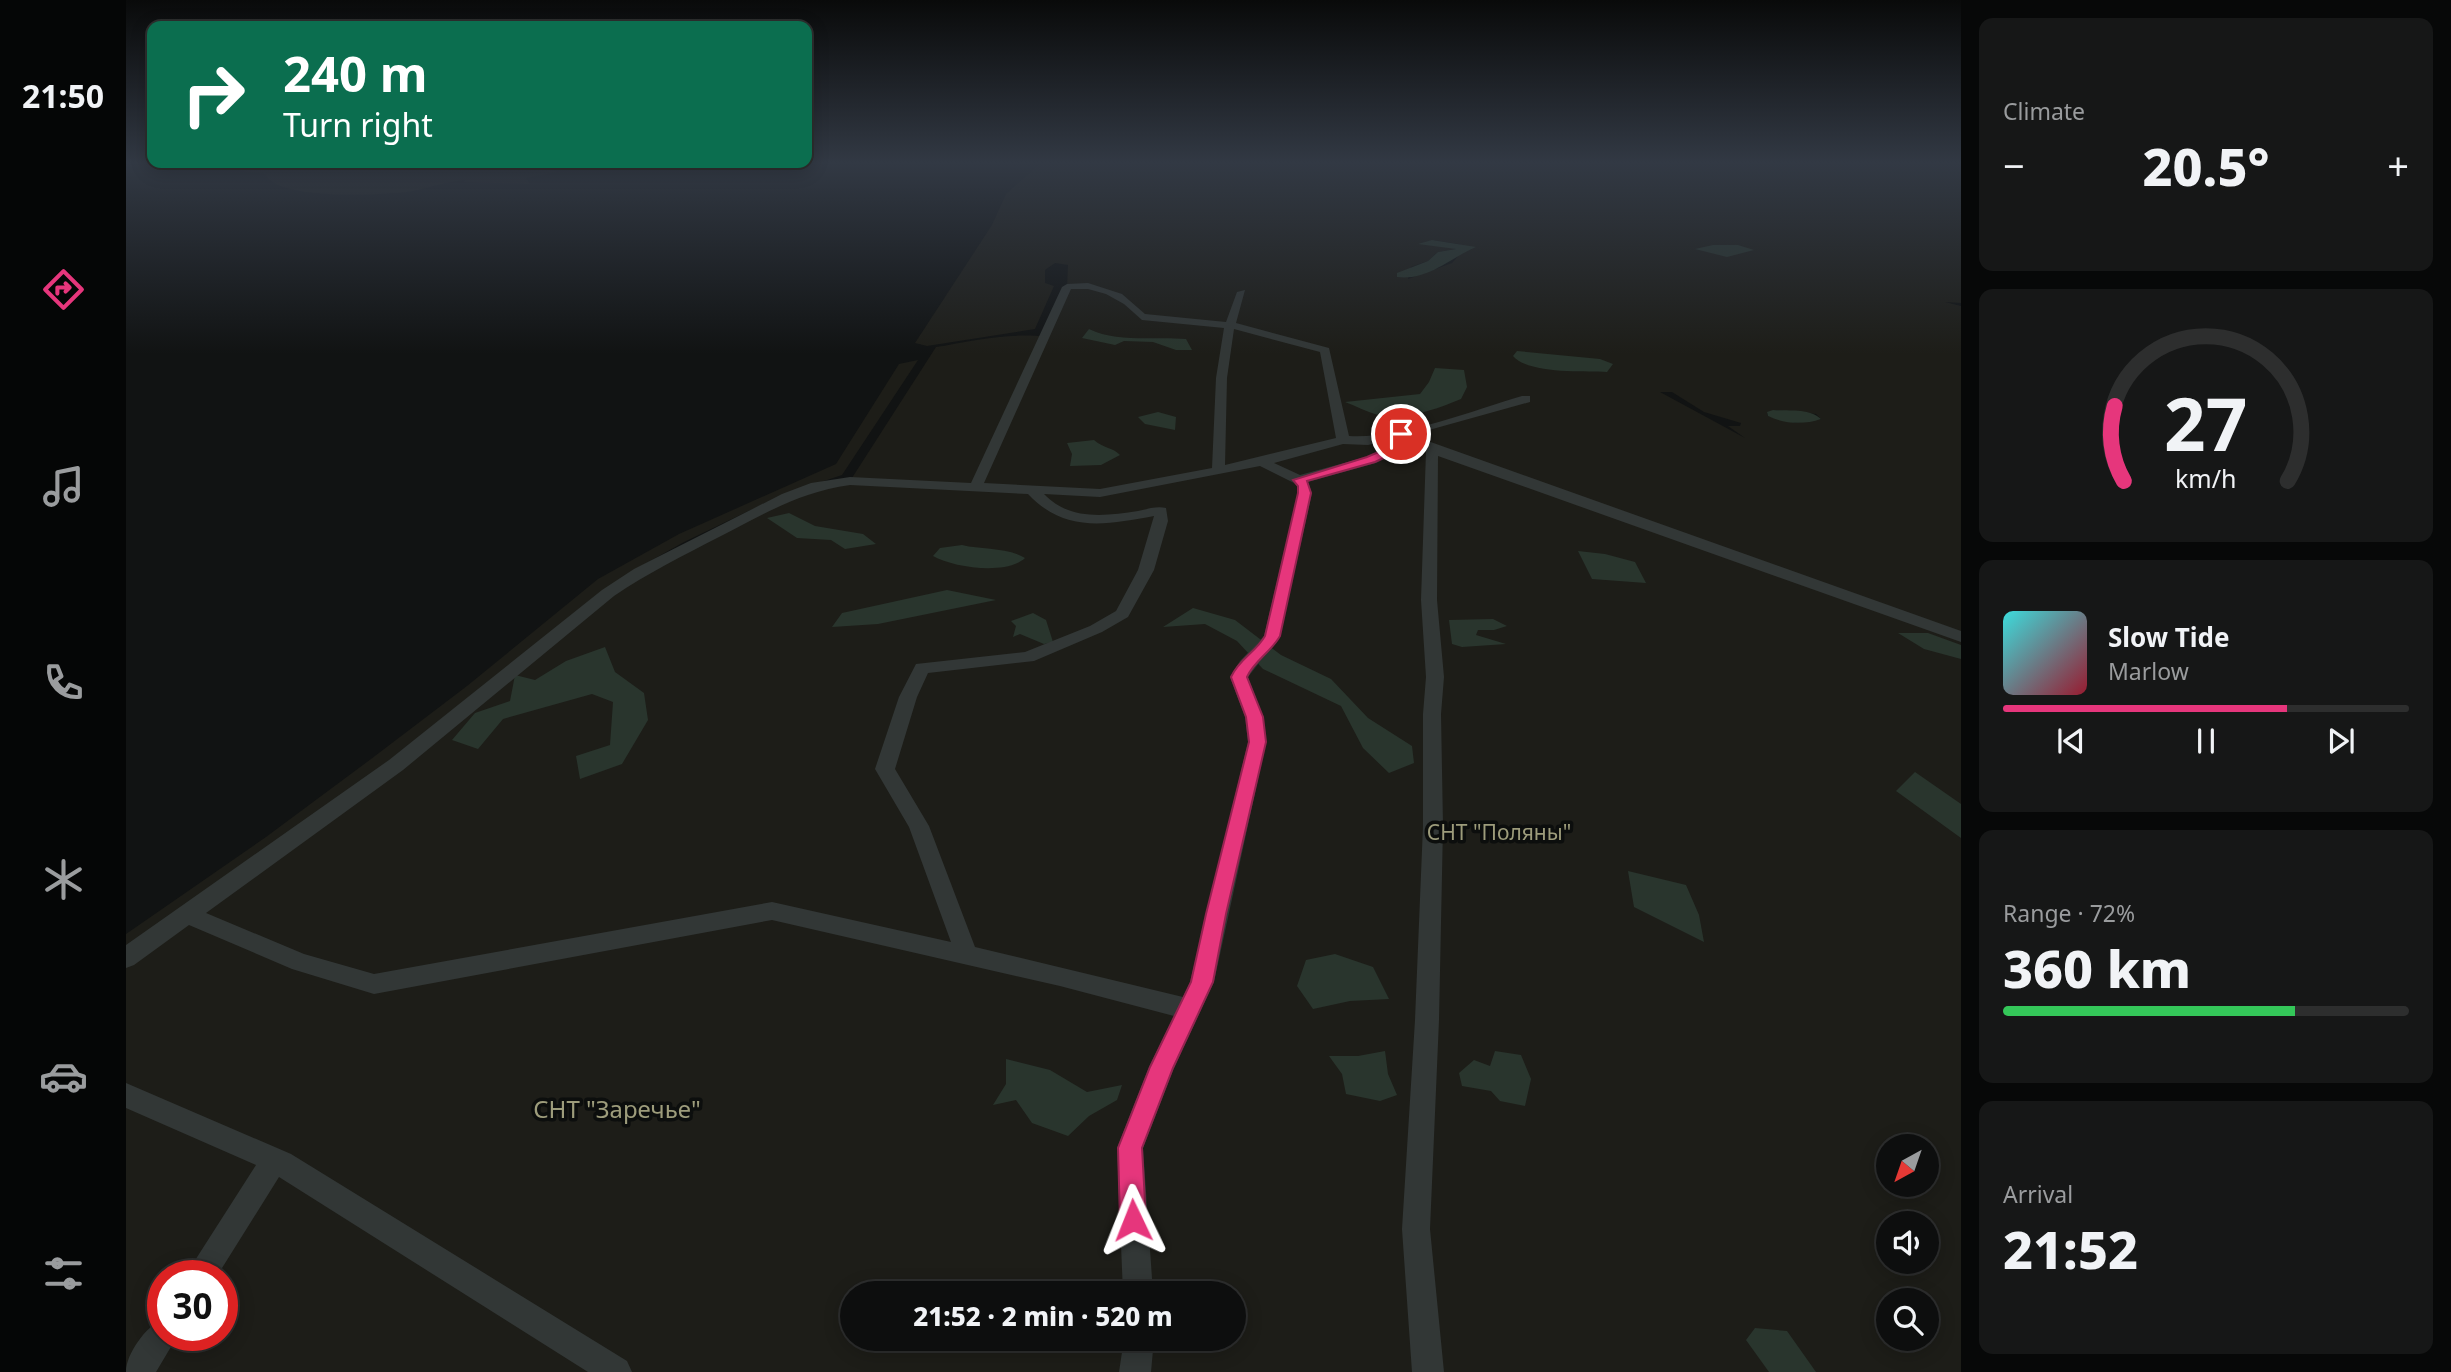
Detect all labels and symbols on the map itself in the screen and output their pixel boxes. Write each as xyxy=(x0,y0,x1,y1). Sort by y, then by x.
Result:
pin xyxy=(1371,404,1431,464)
park label: СНТ "Поляны" xyxy=(1427,818,1571,846)
park label: СНТ "Заречье" xyxy=(533,1092,701,1125)
north arrow xyxy=(1876,1134,1939,1197)
position arrow xyxy=(1096,1183,1170,1257)
speed limit sign: 30 xyxy=(147,1260,238,1351)

